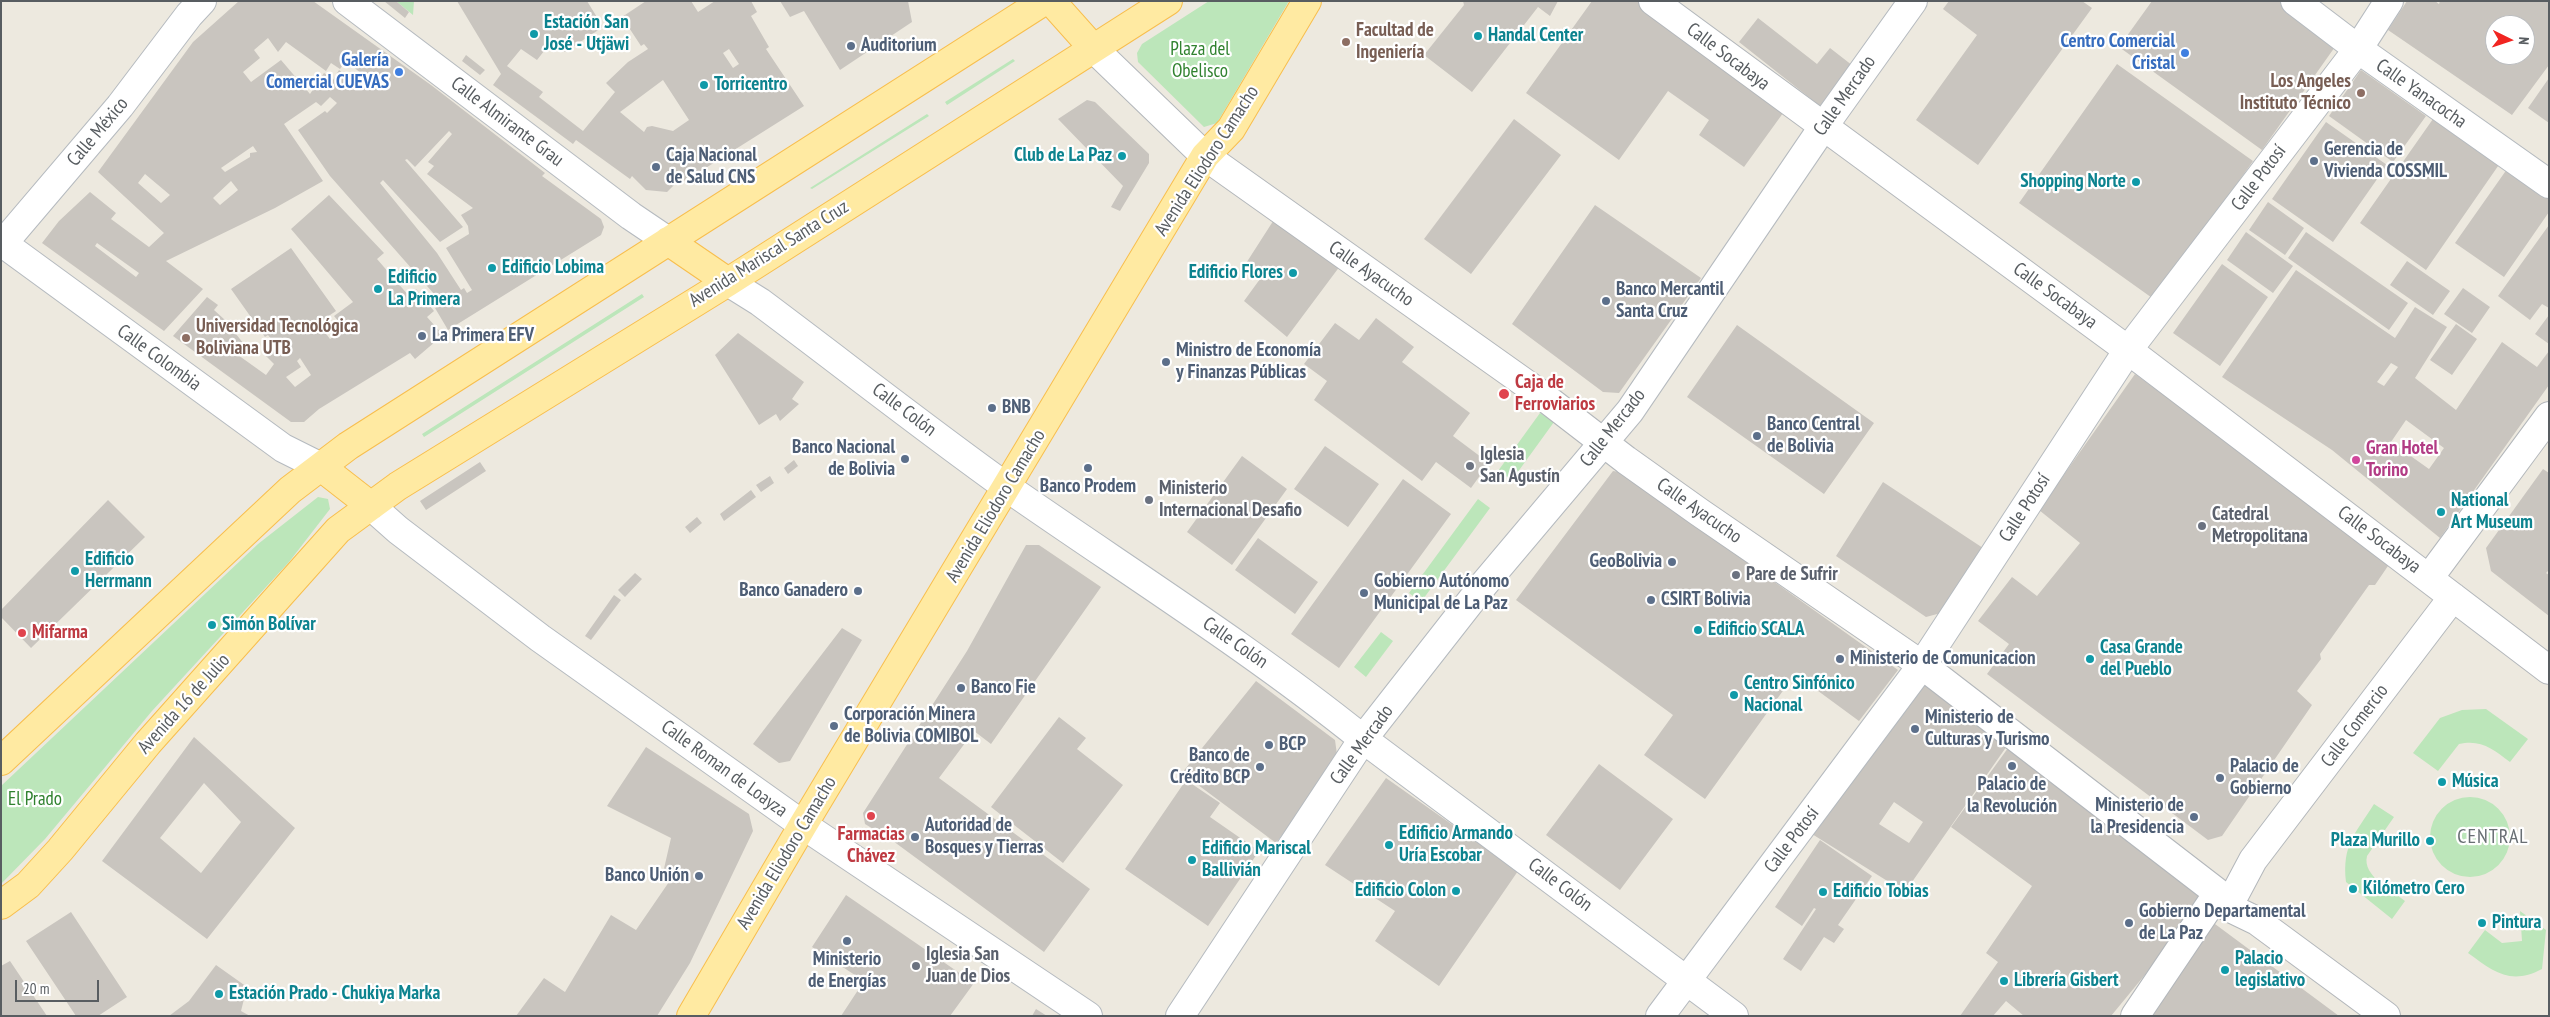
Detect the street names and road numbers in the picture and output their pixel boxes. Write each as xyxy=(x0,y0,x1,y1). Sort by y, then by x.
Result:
street label: Calle Socabaya xyxy=(1682,18,1774,96)
street label: Calle Mercado xyxy=(1809,51,1881,141)
street label: Calle Yanacocha xyxy=(2371,54,2471,134)
street label: Calle Almirante Grau xyxy=(446,72,568,172)
street label: Avenida Eliodoro Camacho xyxy=(1150,82,1264,240)
street label: Calle México xyxy=(63,93,133,171)
street label: Calle Potosí xyxy=(2227,140,2291,216)
street label: Avenida Mariscal Santa Cruz xyxy=(685,196,853,312)
street label: Calle Ayacucho xyxy=(1324,236,1418,312)
street label: Calle Socabaya xyxy=(2009,258,2101,334)
street label: Calle Colombia xyxy=(113,320,205,396)
street label: Calle Colón xyxy=(868,379,940,441)
street label: Calle Mercado xyxy=(1575,384,1651,472)
street label: Avenida Eliodoro Camacho xyxy=(941,426,1051,586)
street label: Calle Potosí xyxy=(1995,470,2055,546)
street label: Calle Ayacucho xyxy=(1652,473,1746,549)
street label: Calle Socabaya xyxy=(2333,501,2425,579)
street label: Calle Colón xyxy=(1198,612,1272,674)
street label: Avenida 16 de Julio xyxy=(133,649,235,759)
street label: Calle Comercio xyxy=(2317,680,2393,772)
street label: Calle Mercado xyxy=(1326,701,1398,789)
street label: Calle Roman de Loayza xyxy=(657,716,791,822)
street label: Avenida Eliodoro Camacho xyxy=(732,773,842,933)
street label: Calle Potosí xyxy=(1760,802,1824,878)
street label: Calle Colón xyxy=(1524,854,1596,916)

